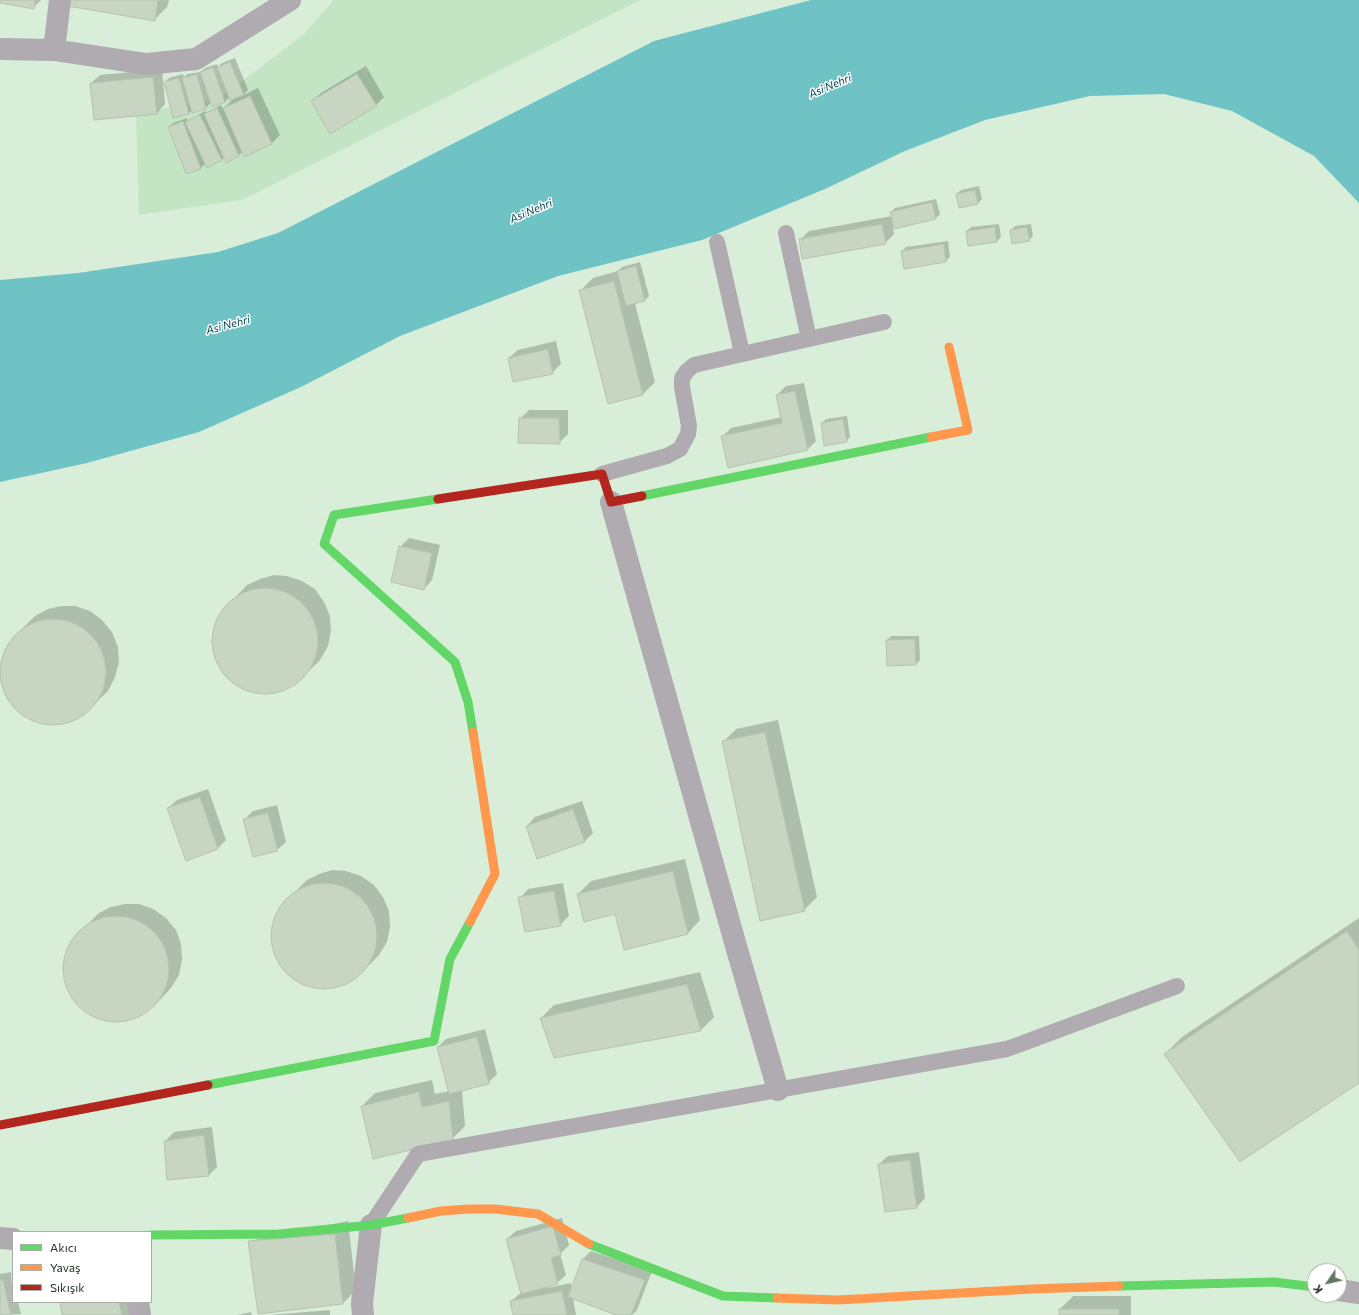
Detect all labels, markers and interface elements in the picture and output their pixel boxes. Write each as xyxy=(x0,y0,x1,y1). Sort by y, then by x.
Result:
water label: Asi Nehri xyxy=(807,71,853,101)
water label: Asi Nehri xyxy=(508,196,554,226)
water label: Asi Nehri xyxy=(204,313,252,337)
legend xyxy=(12,1231,152,1303)
text: Akıcı xyxy=(50,1240,77,1254)
text: Yavaş xyxy=(50,1260,81,1274)
north arrow xyxy=(1307,1263,1347,1303)
text: Sıkışık xyxy=(50,1280,85,1294)
text: K xyxy=(1310,1283,1325,1296)

